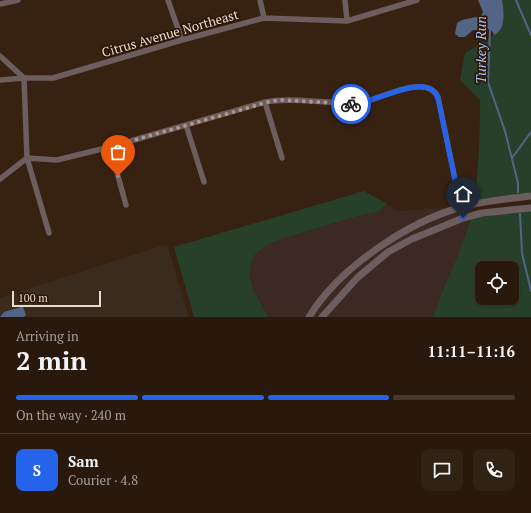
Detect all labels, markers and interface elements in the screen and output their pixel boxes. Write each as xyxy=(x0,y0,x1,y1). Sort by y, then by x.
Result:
street label: Citrus Avenue Northeast xyxy=(99,5,241,61)
water label: Turkey Run xyxy=(471,16,490,84)
courier xyxy=(331,84,371,124)
icon: bike xyxy=(340,93,362,115)
pin xyxy=(101,135,135,176)
icon: bag xyxy=(107,141,129,163)
pin xyxy=(446,177,480,218)
icon: home xyxy=(452,183,474,205)
map controls xyxy=(475,261,519,305)
button: locate xyxy=(475,261,519,305)
scale bar xyxy=(12,289,101,308)
text: 100 m xyxy=(18,291,48,305)
text: Arriving in xyxy=(16,327,79,345)
text: 11:11–11:16 xyxy=(428,341,515,361)
text: 2 min xyxy=(16,343,87,377)
text: On the way · 240 m xyxy=(16,406,126,424)
button: chat xyxy=(421,449,463,491)
button: phone xyxy=(473,449,515,491)
text: Sam xyxy=(68,451,99,471)
text: S xyxy=(33,460,41,480)
text: Courier · 4.8 xyxy=(68,471,138,489)

